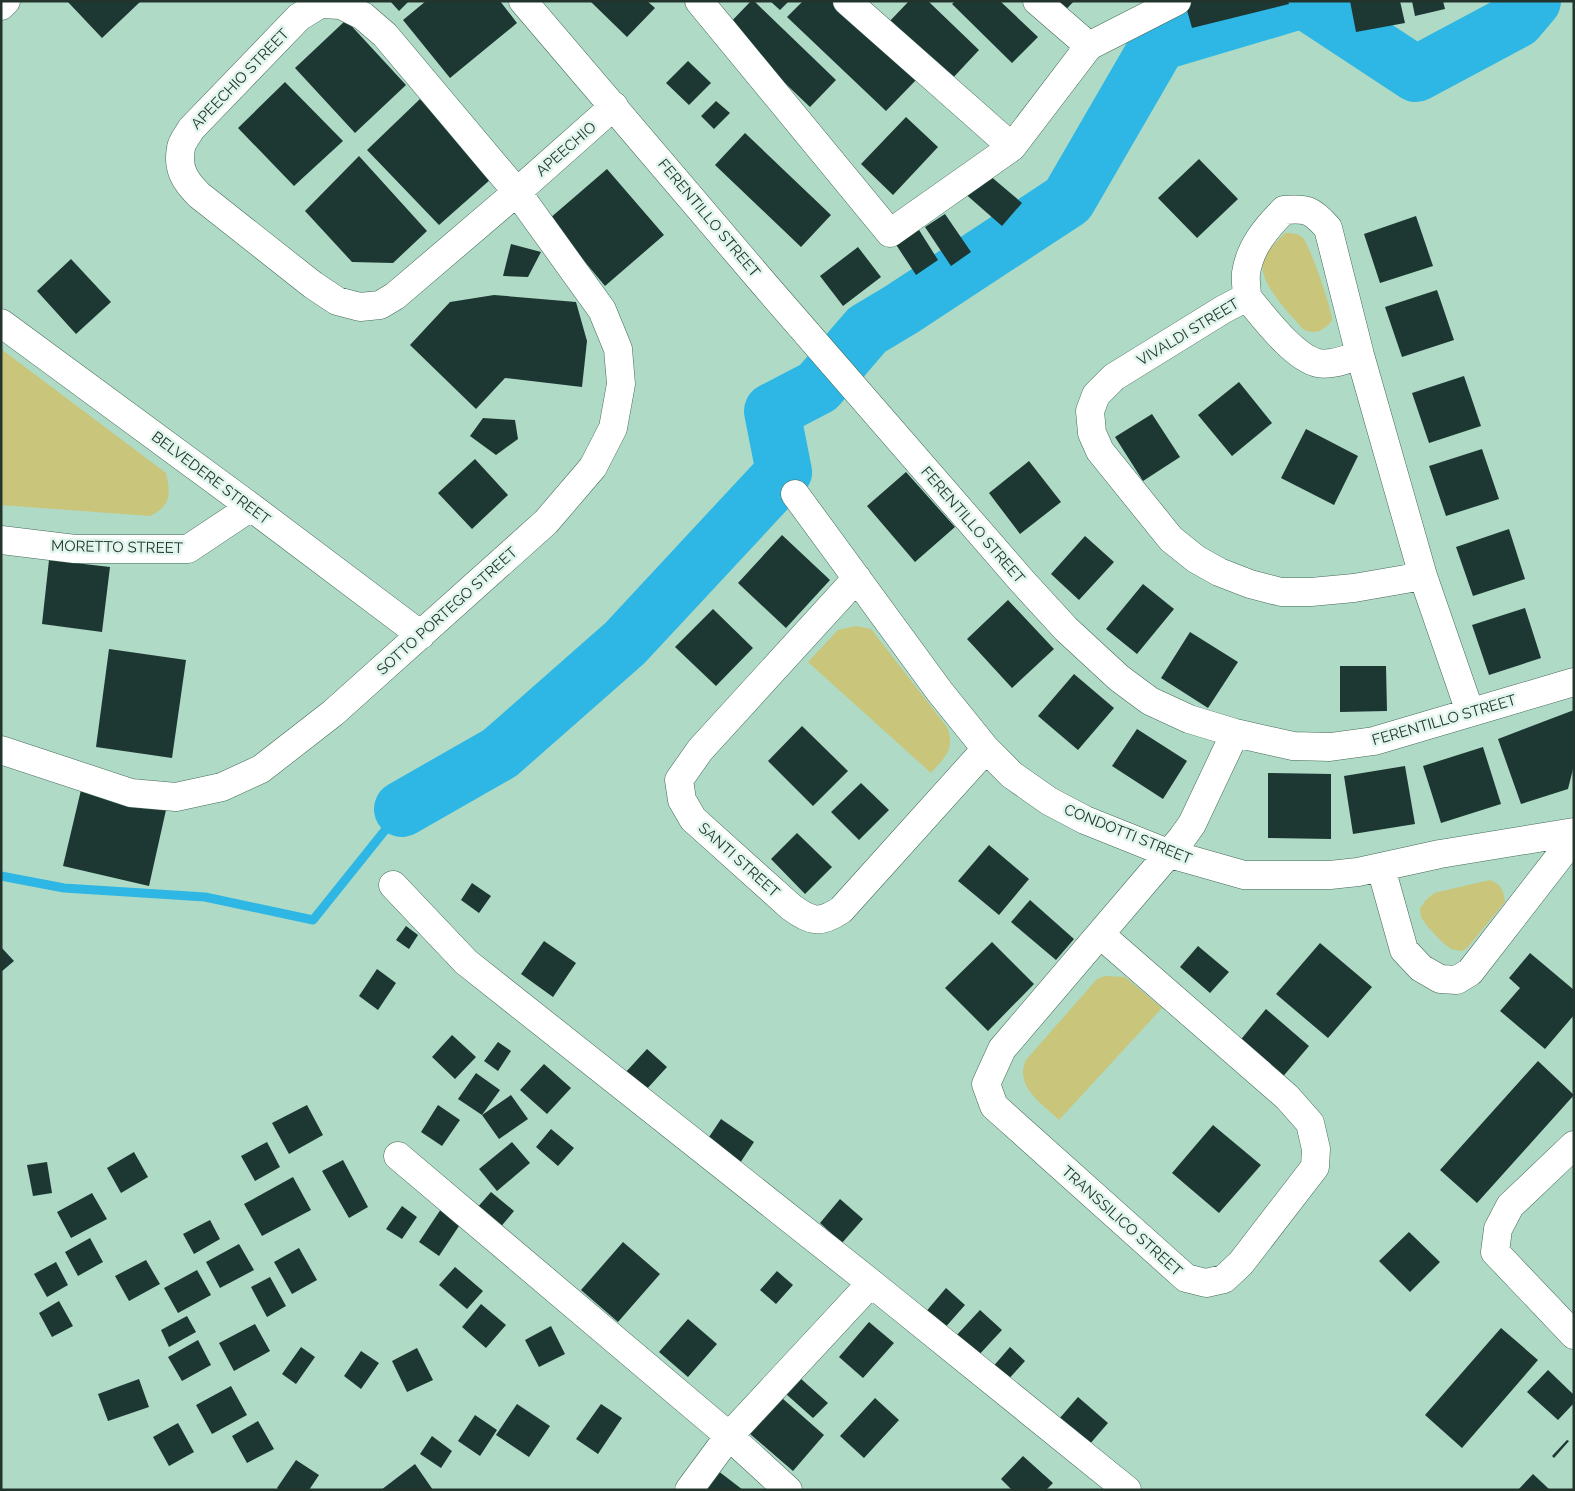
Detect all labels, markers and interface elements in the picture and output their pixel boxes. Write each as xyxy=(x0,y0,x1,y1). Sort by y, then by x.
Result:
street label: APEECHIO STREET xyxy=(187,25,293,133)
street label: APEECHIO xyxy=(532,118,600,180)
street label: FERENTILLO STREET xyxy=(654,155,764,281)
street label: VIVALDI STREET xyxy=(1134,294,1242,370)
street label: BELVEDERE STREET xyxy=(148,428,274,528)
street label: FERENTILLO STREET xyxy=(917,463,1029,587)
street label: MORETTO STREET xyxy=(51,537,183,557)
street label: SOTTO PORTEGO STREET xyxy=(373,543,521,679)
street label: FERENTILLO STREET xyxy=(1370,691,1518,749)
street label: CONDOTTI STREET xyxy=(1062,800,1194,868)
street label: SANTI STREET xyxy=(695,819,783,901)
street label: TRANSSILICO STREET xyxy=(1058,1162,1186,1280)

